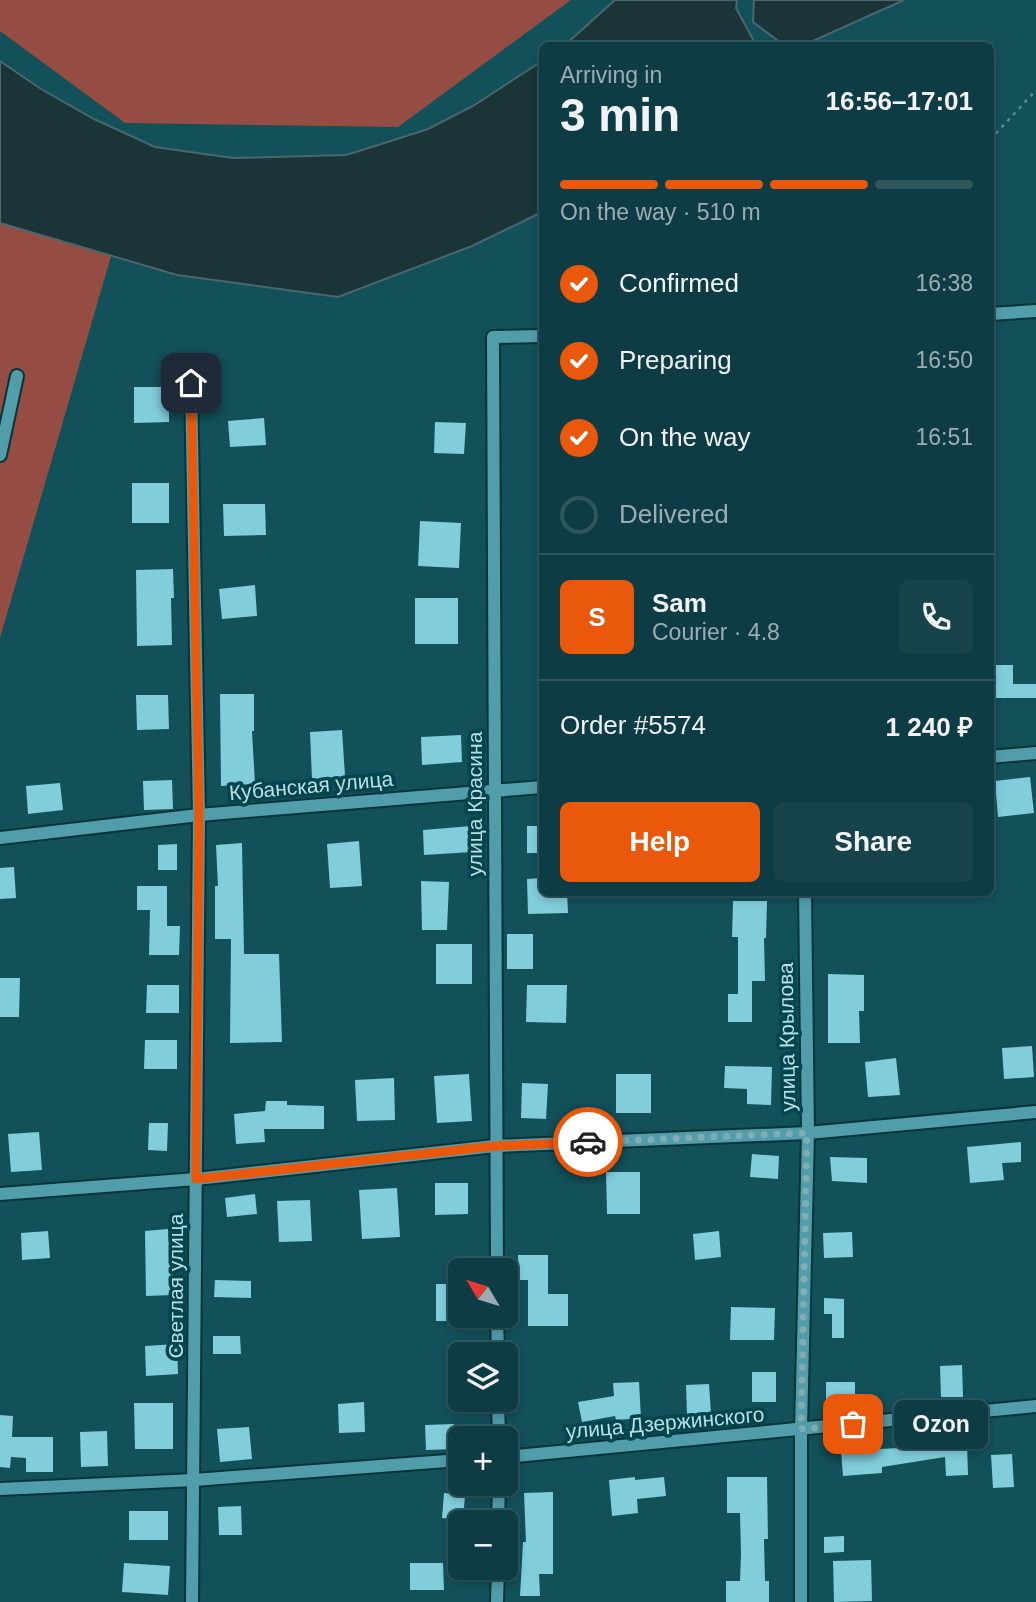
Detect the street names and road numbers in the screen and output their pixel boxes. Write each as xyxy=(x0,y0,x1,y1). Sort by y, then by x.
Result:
street label: улица Красина xyxy=(463,731,486,876)
street label: Кубанская улица xyxy=(228,767,394,804)
street label: улица Крылова xyxy=(774,962,799,1112)
street label: Светлая улица xyxy=(164,1213,187,1359)
street label: улица Дзержинского xyxy=(565,1402,765,1443)

